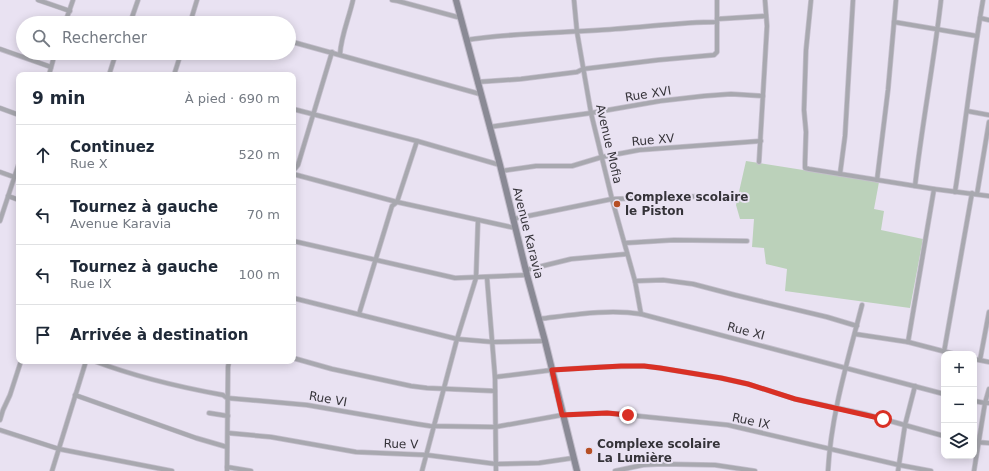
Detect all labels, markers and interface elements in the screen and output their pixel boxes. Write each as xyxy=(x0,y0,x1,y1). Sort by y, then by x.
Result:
search box xyxy=(16,16,296,60)
icon: search xyxy=(30,27,52,49)
text: Rechercher xyxy=(62,29,147,47)
street label: Rue XVI xyxy=(624,83,672,105)
text: 9 min xyxy=(32,88,85,108)
text: À pied · 690 m xyxy=(185,91,280,106)
street label: Avenue Mofia xyxy=(593,103,625,185)
street label: Rue XV xyxy=(631,131,676,149)
text: Continuez xyxy=(70,138,155,156)
icon: ahead xyxy=(32,144,54,166)
text: 520 m xyxy=(238,147,280,162)
text: Rue X xyxy=(70,156,108,171)
street label: Avenue Karavia xyxy=(510,186,546,280)
place label: Complexe scolaire le Piston xyxy=(625,190,748,218)
text: Tournez à gauche xyxy=(70,198,218,216)
marker: Complexe scolaire le Piston xyxy=(612,199,622,209)
icon: left xyxy=(32,204,54,226)
text: 70 m xyxy=(247,207,280,222)
text: Avenue Karavia xyxy=(70,216,171,231)
text: Tournez à gauche xyxy=(70,258,218,276)
icon: left xyxy=(32,264,54,286)
text: 100 m xyxy=(238,267,280,282)
text: Rue IX xyxy=(70,276,112,291)
street label: Rue XI xyxy=(726,319,766,343)
icon: arrive xyxy=(32,324,54,346)
text: Arrivée à destination xyxy=(70,326,248,344)
map controls xyxy=(941,351,977,459)
button: + xyxy=(941,351,977,387)
button: − xyxy=(941,387,977,423)
street label: Rue VI xyxy=(308,389,348,409)
route end xyxy=(619,406,637,424)
street label: Rue IX xyxy=(731,410,771,432)
route start xyxy=(874,410,892,428)
button: layers xyxy=(941,423,977,459)
street label: Rue V xyxy=(383,436,419,452)
place label: Complexe scolaire La Lumière xyxy=(597,437,720,465)
marker: Complexe scolaire La Lumière xyxy=(584,446,594,456)

